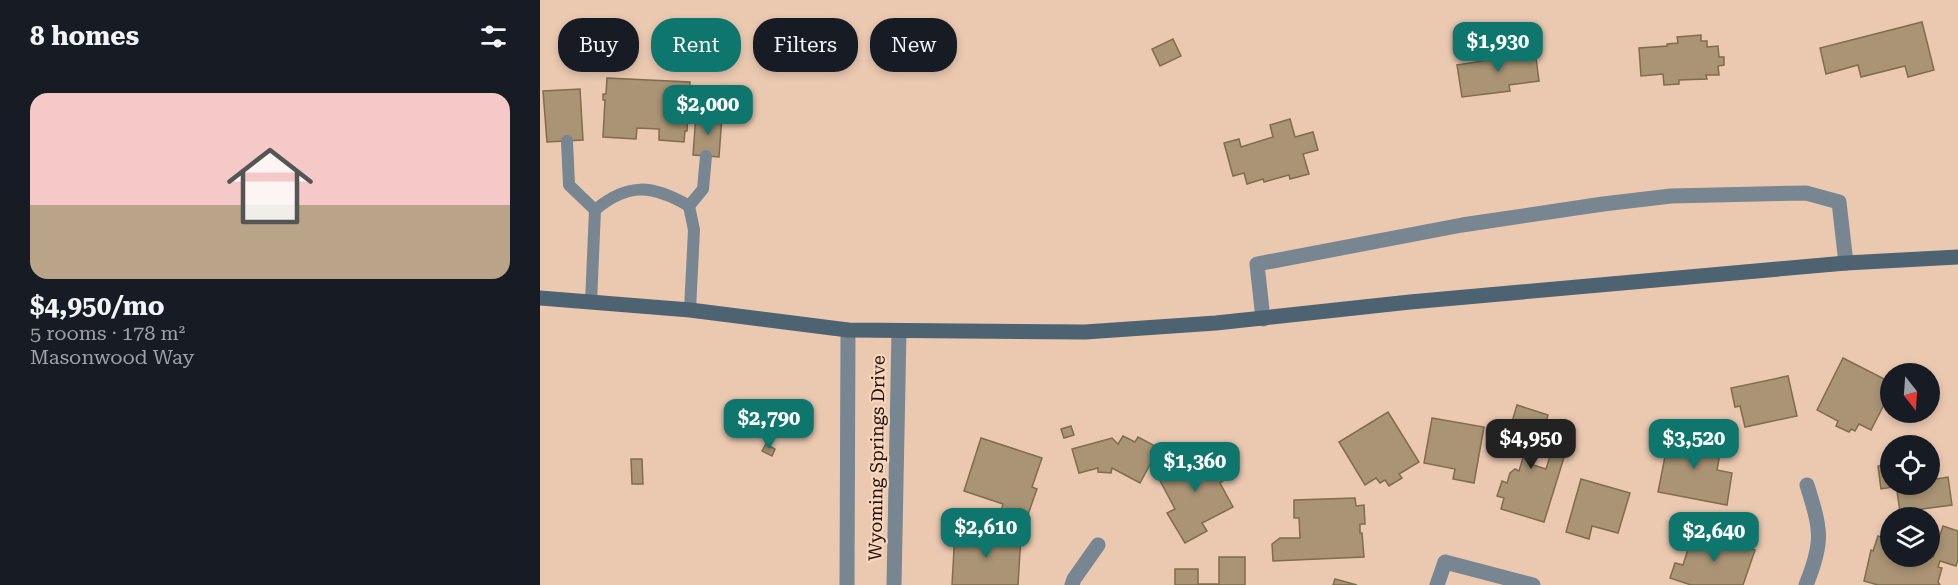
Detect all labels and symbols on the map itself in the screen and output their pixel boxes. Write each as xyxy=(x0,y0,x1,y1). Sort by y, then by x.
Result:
pin: $1,930 xyxy=(1449,22,1547,73)
pin: $2,000 xyxy=(659,85,757,136)
street label: Wyoming Springs Drive xyxy=(864,355,889,561)
north arrow xyxy=(1880,363,1940,423)
pin: $2,790 xyxy=(720,399,818,450)
pin: $4,950 xyxy=(1482,419,1580,470)
pin: $3,520 xyxy=(1645,419,1743,470)
pin: $1,360 xyxy=(1146,442,1244,493)
pin: $2,610 xyxy=(937,508,1035,559)
pin: $2,640 xyxy=(1665,512,1763,563)

